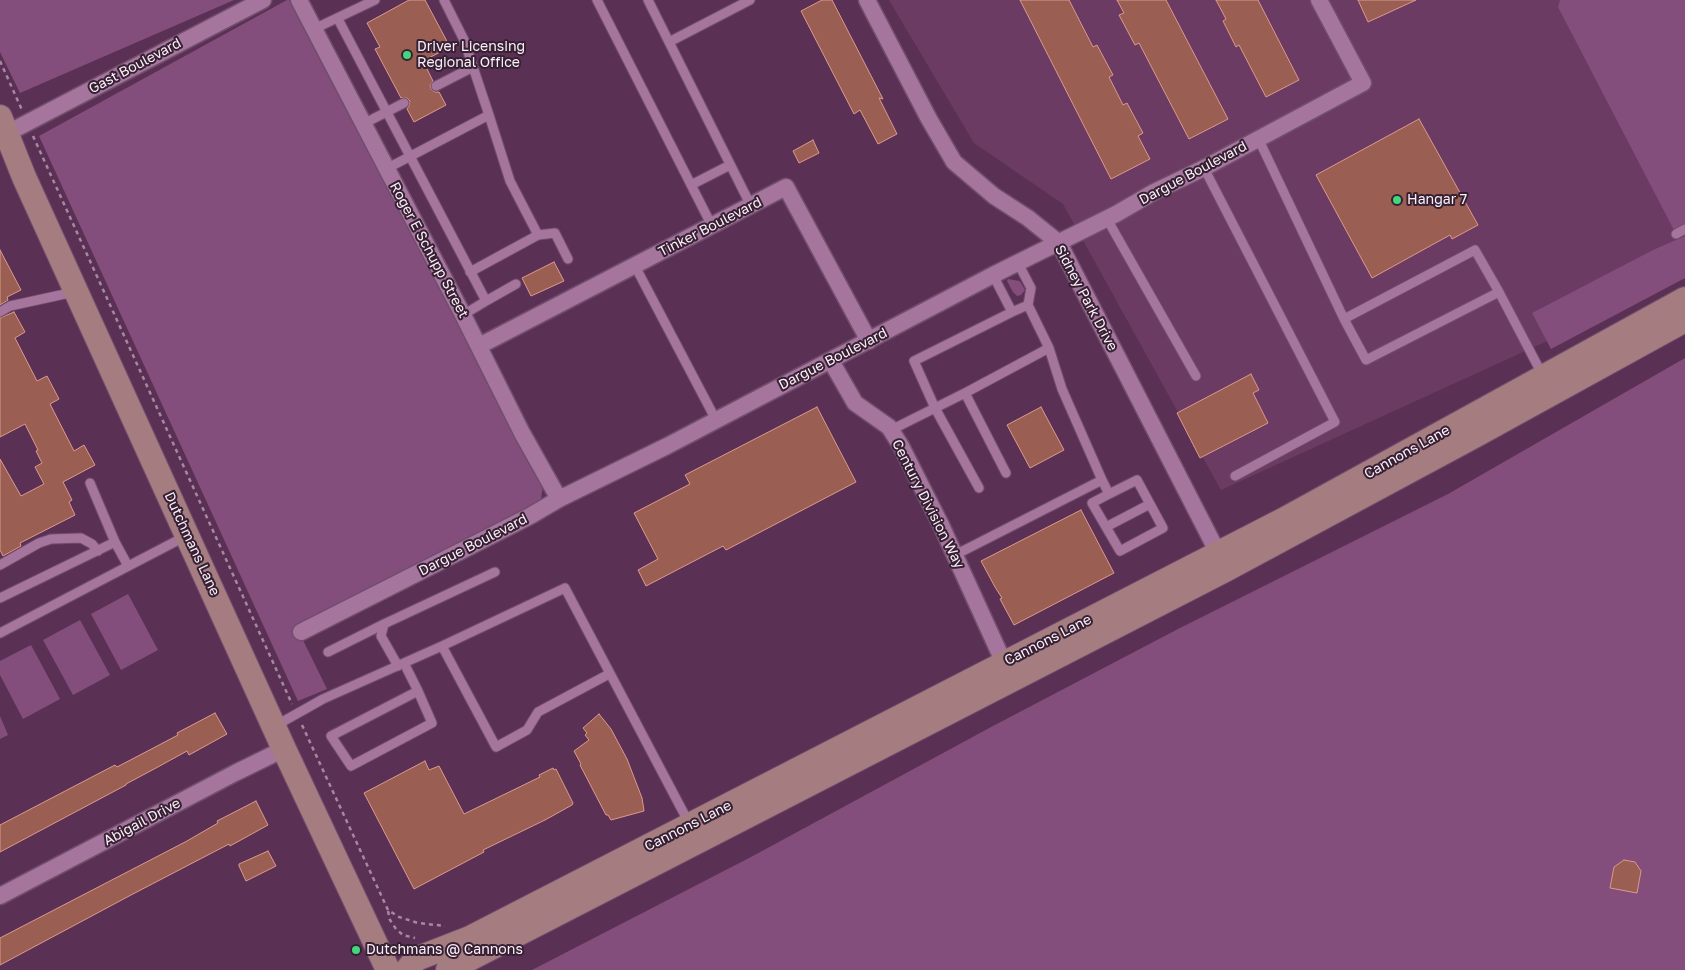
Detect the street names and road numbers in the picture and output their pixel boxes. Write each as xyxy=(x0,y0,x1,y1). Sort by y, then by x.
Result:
street label: Gast Boulevard xyxy=(86,35,184,97)
street label: Dargue Boulevard xyxy=(1136,138,1250,208)
street label: Roger E Schupp Street xyxy=(386,179,472,321)
street label: Tinker Boulevard xyxy=(656,194,764,260)
street label: Sidney Park Drive xyxy=(1051,242,1121,354)
street label: Dargue Boulevard xyxy=(776,324,890,394)
street label: Cannons Lane xyxy=(1361,422,1453,482)
street label: Century Division Way xyxy=(888,437,968,571)
street label: Dutchmans Lane xyxy=(161,489,223,599)
street label: Dargue Boulevard xyxy=(416,510,530,580)
street label: Cannons Lane xyxy=(1002,611,1094,669)
street label: Abigail Drive xyxy=(101,795,183,849)
street label: Cannons Lane xyxy=(642,797,734,855)

